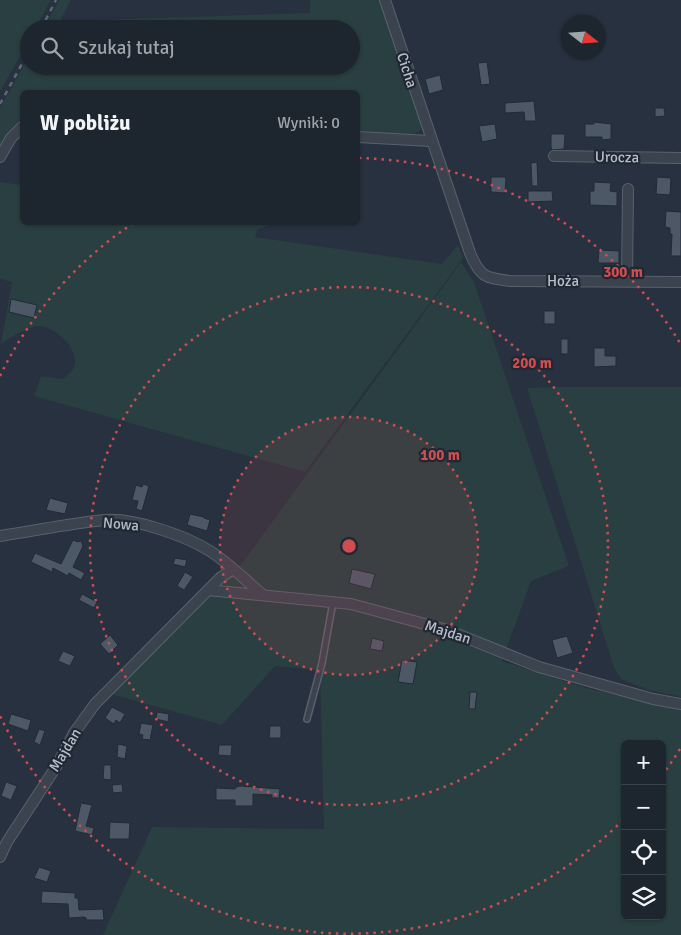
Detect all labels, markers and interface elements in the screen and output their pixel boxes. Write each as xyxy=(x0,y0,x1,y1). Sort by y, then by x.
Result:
north arrow xyxy=(561,15,606,60)
search box xyxy=(20,20,360,75)
icon: search xyxy=(38,34,66,62)
text: Szukaj tutaj xyxy=(78,36,175,60)
street label: Cicha xyxy=(393,50,421,90)
text: W pobliżu xyxy=(40,110,131,136)
text: Wyniki: 0 xyxy=(277,113,340,133)
street label: Urocza xyxy=(595,148,639,166)
text: 300 m xyxy=(603,263,643,281)
street label: Hoża xyxy=(547,272,579,290)
text: 200 m xyxy=(512,354,552,372)
text: 100 m xyxy=(420,446,460,464)
street label: Nowa xyxy=(102,513,140,535)
centre of rings xyxy=(340,537,358,555)
street label: Majdan xyxy=(423,616,473,648)
street label: Majdan xyxy=(45,725,85,775)
map controls xyxy=(621,740,666,920)
button: + xyxy=(621,740,666,785)
button: − xyxy=(621,785,666,830)
button: locate xyxy=(621,830,666,875)
button: layers xyxy=(621,875,666,920)

